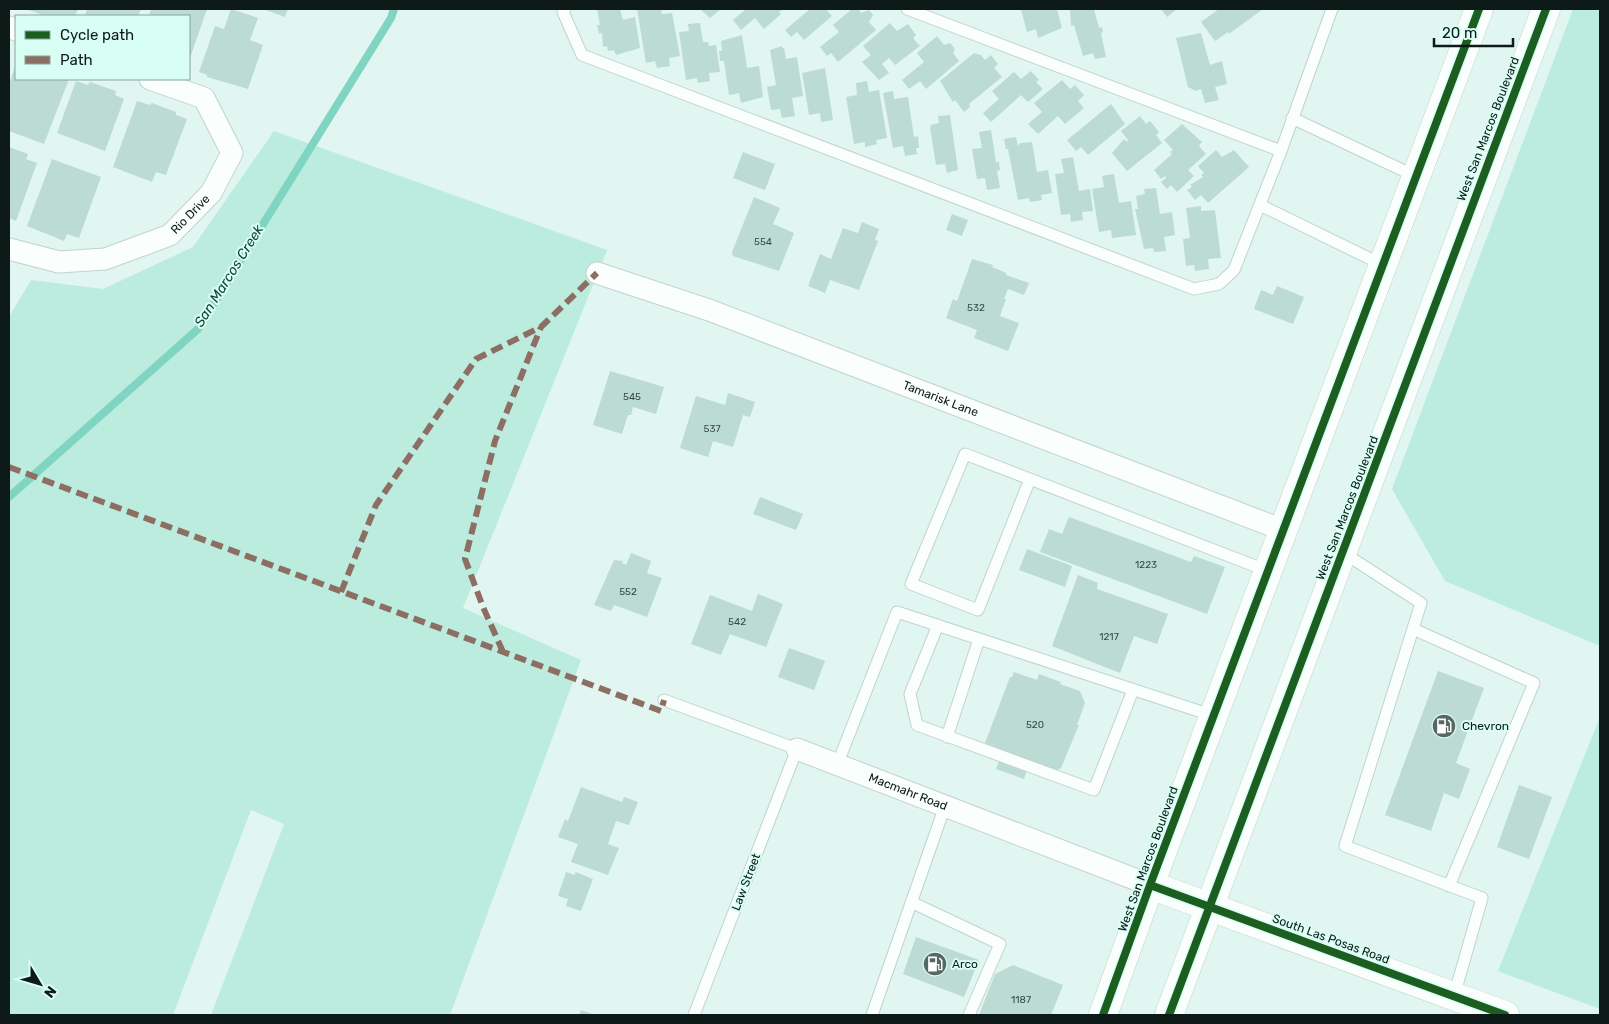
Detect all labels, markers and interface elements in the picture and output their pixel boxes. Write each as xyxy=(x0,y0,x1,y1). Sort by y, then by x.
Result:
legend xyxy=(15,15,190,80)
scale bar xyxy=(1434,15,1513,47)
text: 20 m xyxy=(1442,24,1477,42)
text: Cycle path xyxy=(60,26,134,44)
text: Path xyxy=(60,51,93,69)
street label: West San Marcos Boulevard xyxy=(1454,55,1522,203)
street label: Rio Drive xyxy=(168,191,213,237)
water label: San Marcos Creek xyxy=(191,221,268,330)
house number: 554 xyxy=(754,236,772,248)
house number: 532 xyxy=(967,302,985,314)
street label: Tamarisk Lane xyxy=(901,378,981,420)
house number: 545 xyxy=(623,391,641,403)
house number: 537 xyxy=(703,423,721,435)
street label: West San Marcos Boulevard xyxy=(1313,434,1381,582)
house number: 1223 xyxy=(1135,559,1157,571)
house number: 552 xyxy=(619,586,637,598)
house number: 542 xyxy=(728,616,746,628)
house number: 1217 xyxy=(1099,631,1119,643)
fuel station icon: Chevron xyxy=(1431,713,1457,739)
house number: 520 xyxy=(1026,719,1044,731)
place label: Chevron xyxy=(1462,719,1509,733)
street label: Macmahr Road xyxy=(867,770,949,813)
street label: West San Marcos Boulevard xyxy=(1115,785,1181,933)
street label: Law Street xyxy=(729,851,763,913)
street label: South Las Posas Road xyxy=(1270,911,1392,967)
fuel station icon: Arco xyxy=(922,951,948,977)
place label: Arco xyxy=(952,957,978,971)
north arrow xyxy=(15,959,65,1009)
text: N xyxy=(40,982,60,1001)
house number: 1187 xyxy=(1011,994,1031,1006)

